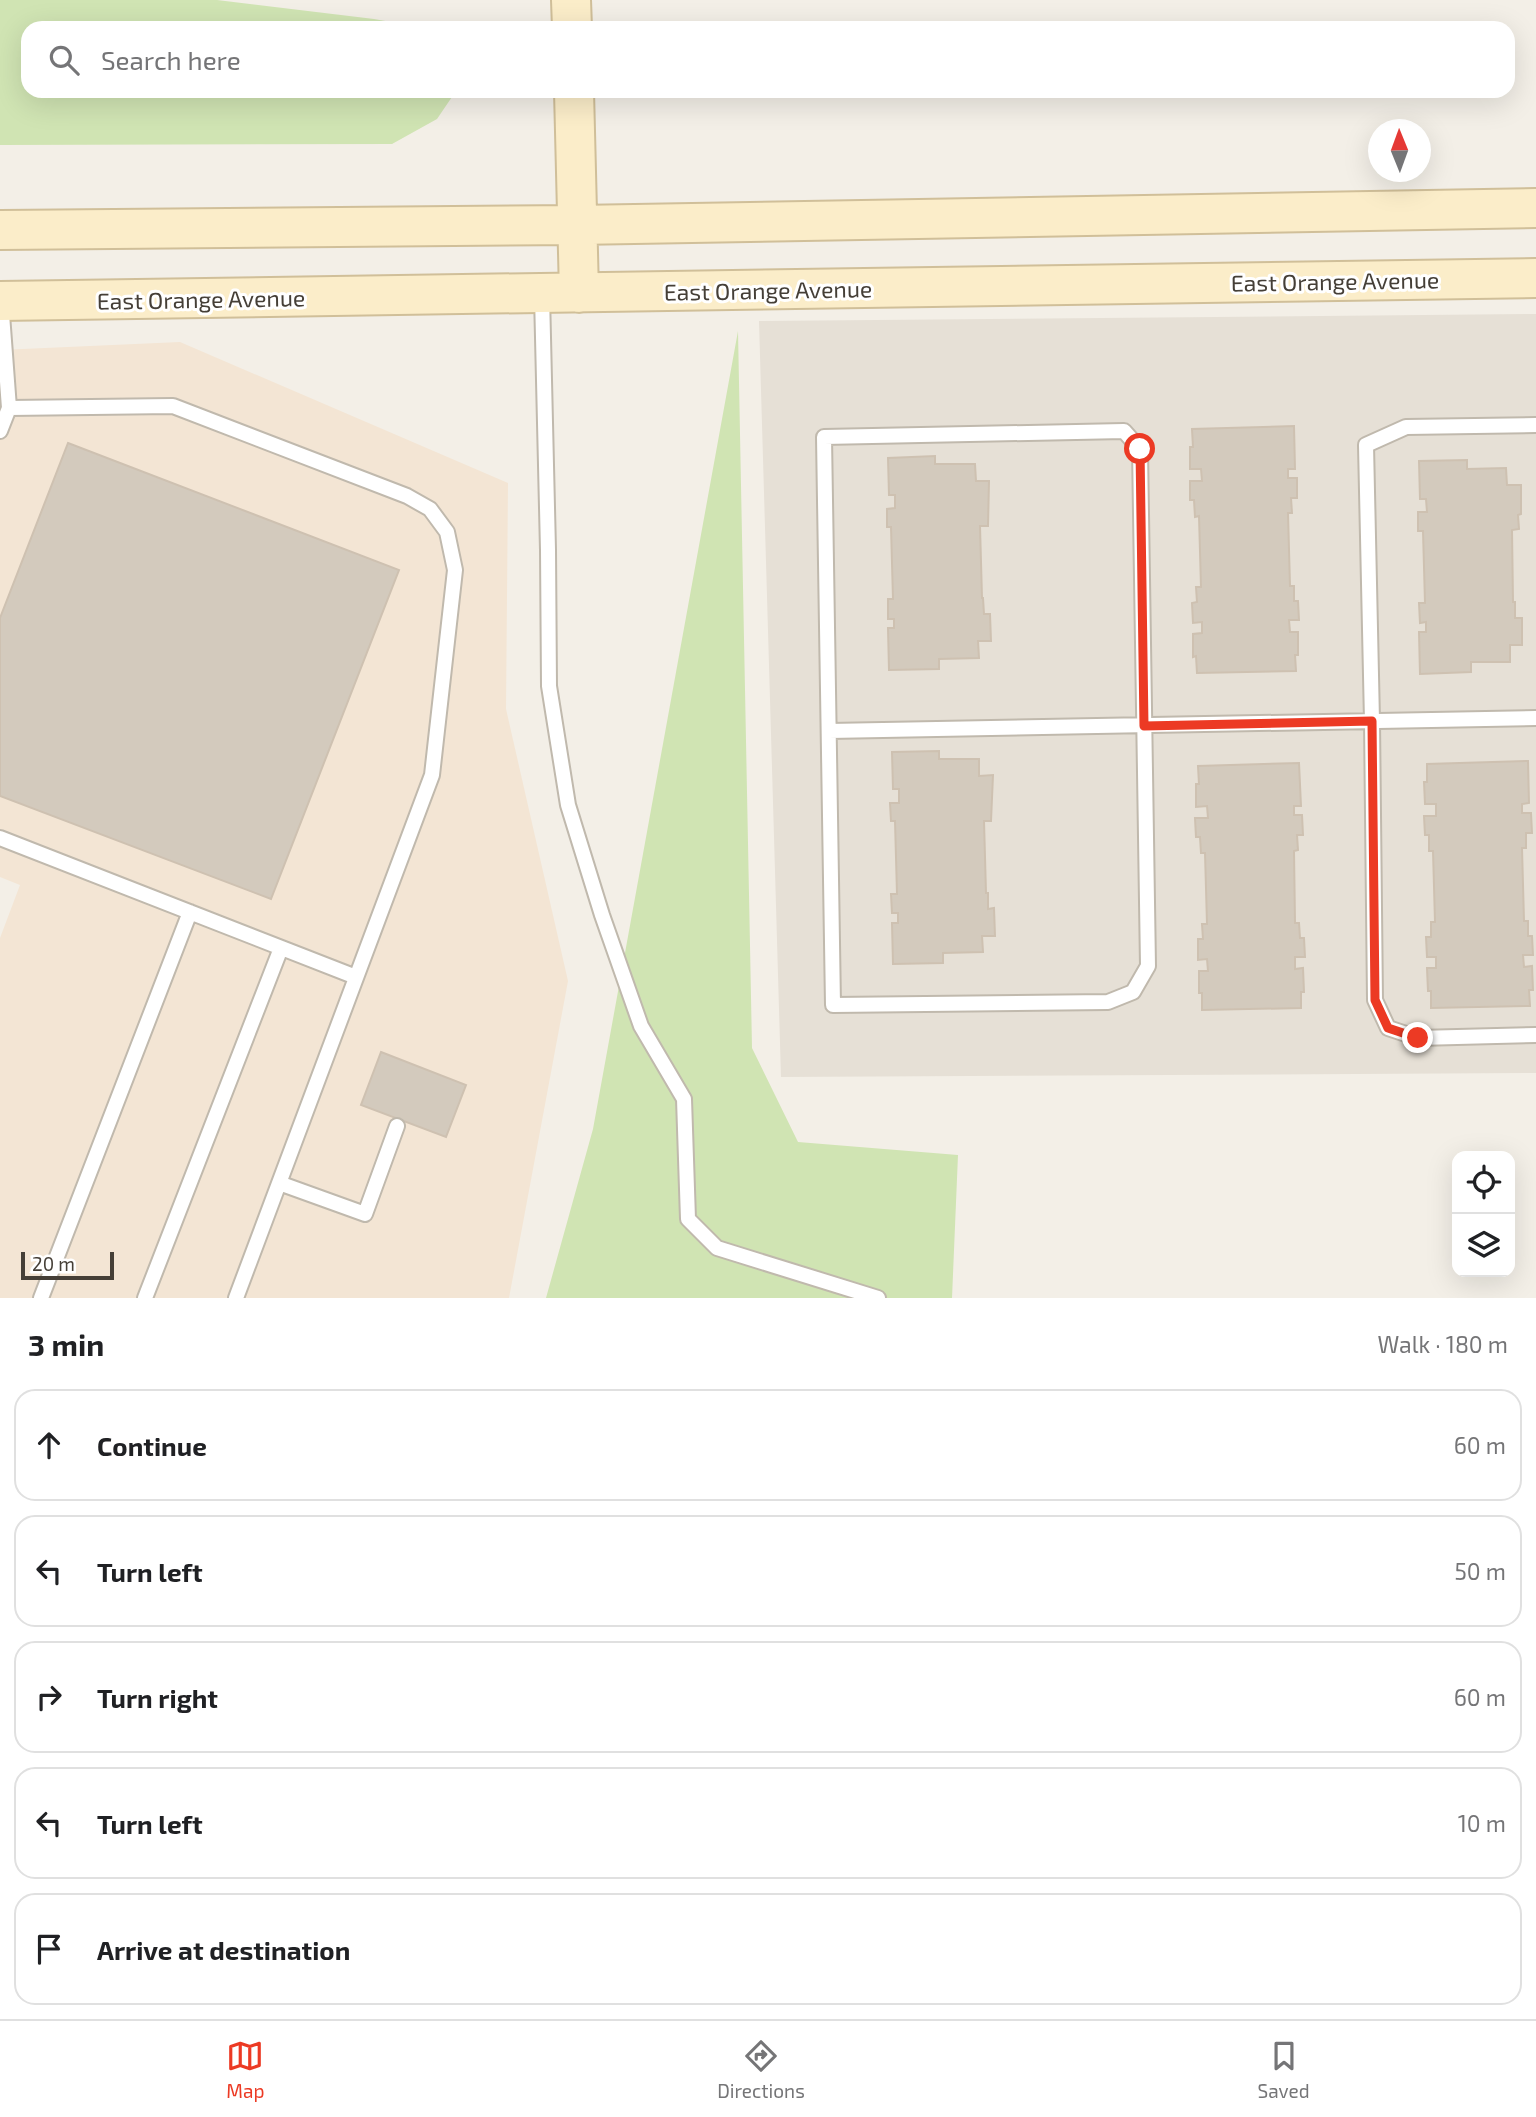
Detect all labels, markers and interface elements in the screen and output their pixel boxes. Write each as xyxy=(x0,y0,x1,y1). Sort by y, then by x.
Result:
search box xyxy=(21,21,1515,98)
icon: search xyxy=(45,41,83,79)
text: Search here xyxy=(101,44,241,75)
north arrow xyxy=(1368,119,1431,182)
street label: East Orange Avenue xyxy=(1231,265,1439,297)
street label: East Orange Avenue xyxy=(664,274,872,306)
street label: East Orange Avenue xyxy=(97,283,305,315)
route start xyxy=(1124,433,1155,464)
route end xyxy=(1402,1022,1433,1053)
map controls xyxy=(1452,1151,1515,1277)
button: locate xyxy=(1452,1151,1515,1214)
button: layers xyxy=(1452,1214,1515,1277)
scale bar xyxy=(21,1249,114,1281)
text: 20 m xyxy=(32,1252,75,1275)
text: 3 min xyxy=(28,1326,104,1362)
text: Walk · 180 m xyxy=(1378,1330,1508,1358)
icon: ahead xyxy=(30,1426,68,1464)
text: Continue xyxy=(97,1430,207,1461)
text: 60 m xyxy=(1454,1431,1506,1459)
icon: left xyxy=(30,1552,68,1590)
text: Turn left xyxy=(97,1556,203,1587)
text: 50 m xyxy=(1455,1557,1506,1585)
icon: right xyxy=(30,1678,68,1716)
text: Turn right xyxy=(97,1682,218,1713)
text: 60 m xyxy=(1454,1683,1506,1711)
icon: left xyxy=(30,1804,68,1842)
text: Turn left xyxy=(97,1808,203,1839)
text: 10 m xyxy=(1458,1809,1506,1837)
icon: arrive xyxy=(30,1930,68,1968)
text: Arrive at destination xyxy=(97,1934,350,1965)
tab: Map xyxy=(226,2037,264,2102)
tab: Directions xyxy=(717,2037,805,2102)
tab: Saved xyxy=(1257,2037,1310,2102)

